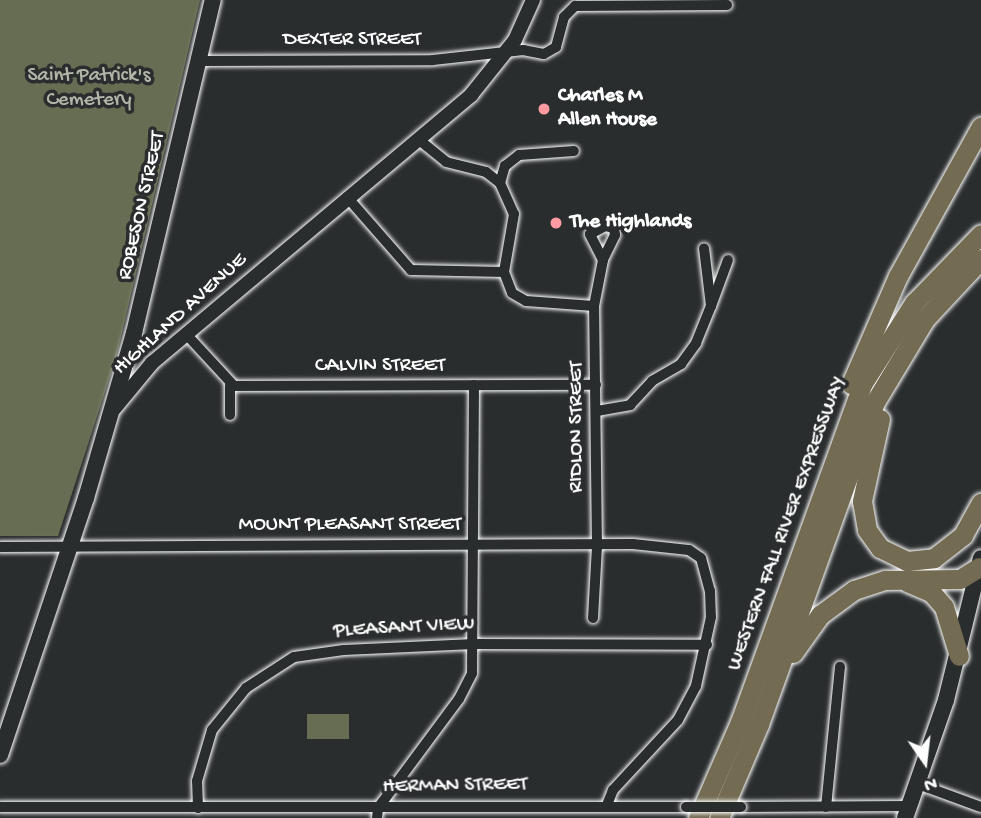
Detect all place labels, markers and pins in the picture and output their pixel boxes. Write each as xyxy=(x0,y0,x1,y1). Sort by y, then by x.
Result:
place label: Charles M Allen House xyxy=(558,84,657,134)
marker: Charles M Allen House xyxy=(536,101,552,117)
place label: The Highlands xyxy=(570,210,691,236)
marker: The Highlands xyxy=(548,215,564,231)

